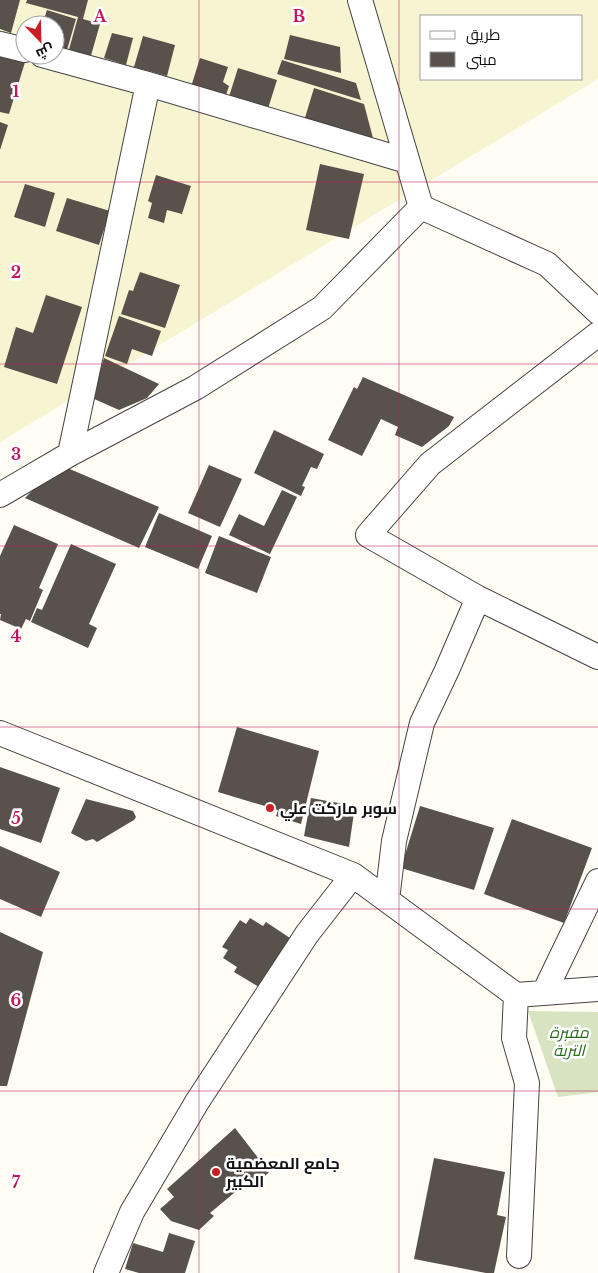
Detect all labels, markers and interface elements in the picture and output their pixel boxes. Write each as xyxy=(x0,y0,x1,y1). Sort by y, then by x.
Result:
text: A xyxy=(93,6,108,26)
text: B xyxy=(293,6,306,26)
north arrow xyxy=(15,15,65,65)
legend xyxy=(420,15,583,80)
text: طريق xyxy=(466,25,500,45)
text: ش xyxy=(33,40,57,64)
text: مبنى xyxy=(466,50,497,70)
text: 1 xyxy=(13,81,20,101)
text: 2 xyxy=(11,262,21,282)
text: 3 xyxy=(11,444,21,464)
text: 4 xyxy=(11,626,21,646)
place label: سوبر ماركت علي xyxy=(280,798,397,821)
marker: سوبر ماركت علي xyxy=(264,802,276,814)
text: 5 xyxy=(11,808,21,828)
text: 6 xyxy=(11,990,22,1010)
park label: مقبرة التربة xyxy=(549,1022,589,1060)
place label: جامع المعضمية الكبير xyxy=(225,1153,340,1191)
marker: جامع المعضمية الكبير xyxy=(210,1166,222,1178)
text: 7 xyxy=(12,1172,21,1192)

